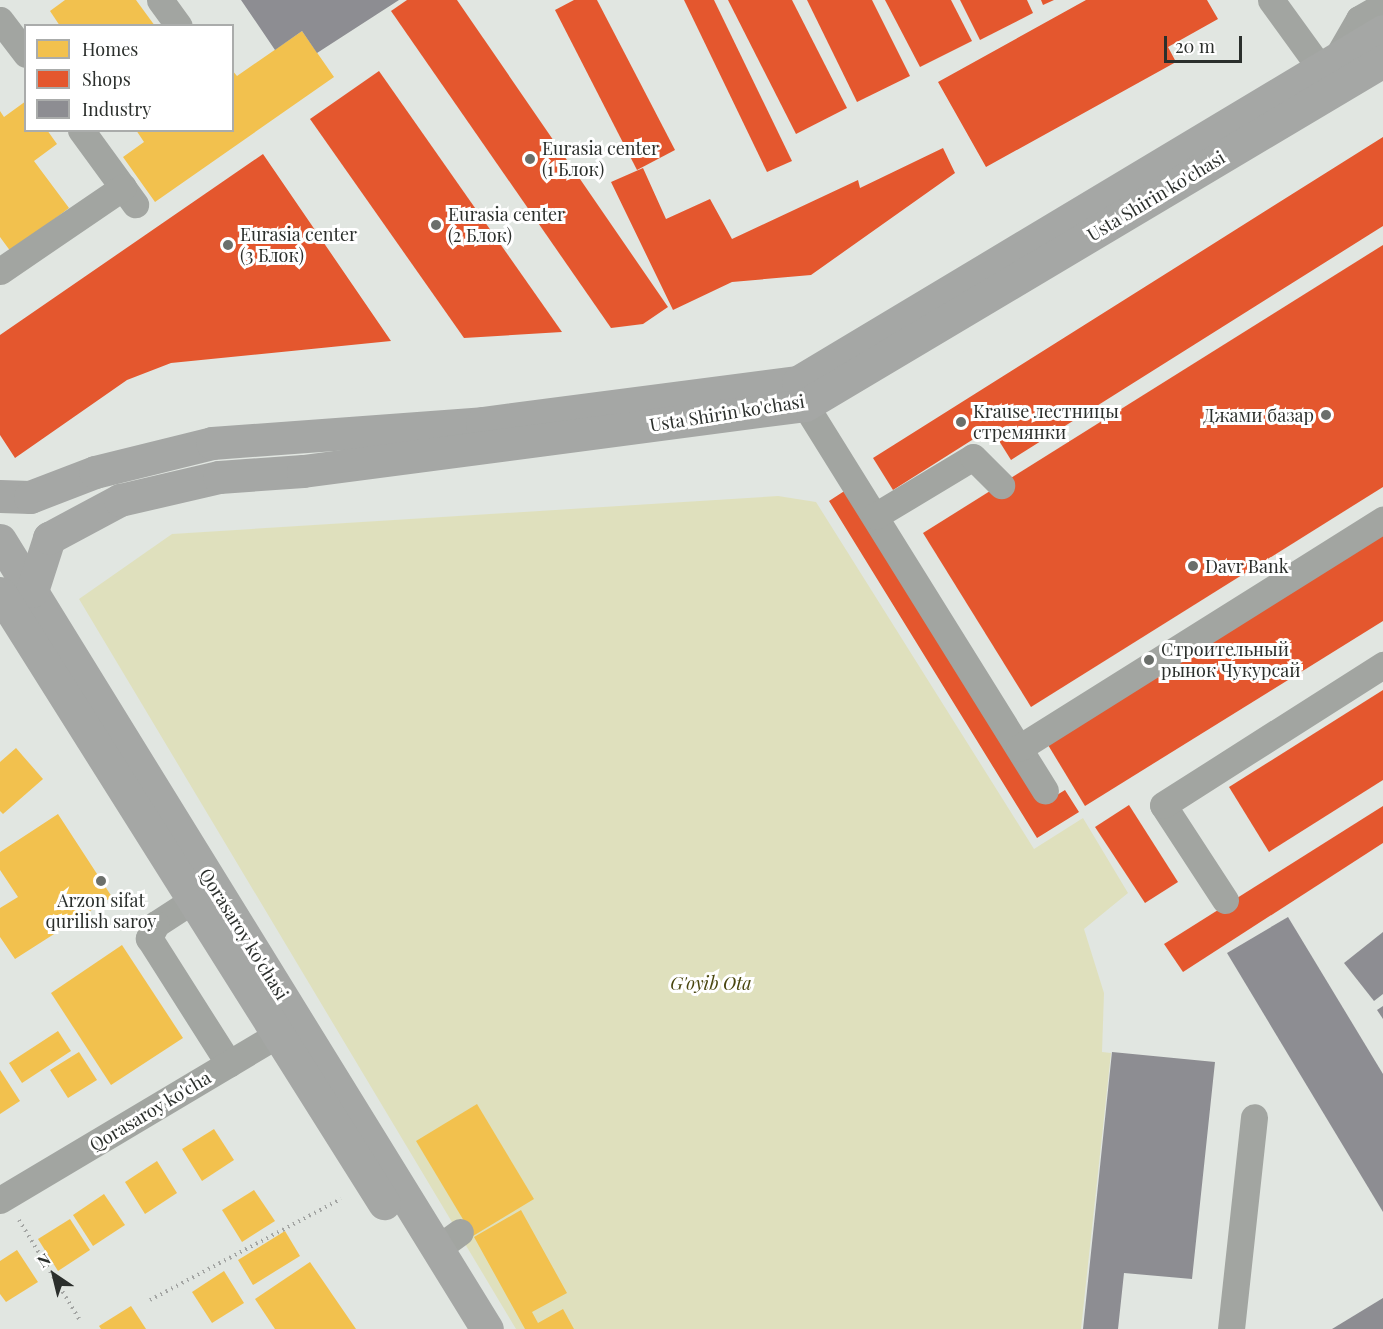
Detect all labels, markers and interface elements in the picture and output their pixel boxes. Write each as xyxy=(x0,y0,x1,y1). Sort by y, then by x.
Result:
legend xyxy=(24,24,234,132)
scale bar xyxy=(1167,24,1245,62)
text: 20 m xyxy=(1175,34,1215,58)
text: Homes xyxy=(82,37,138,61)
text: Shops xyxy=(82,67,131,91)
text: Industry xyxy=(82,97,151,121)
place label: Eurasia center (1 Блок) xyxy=(542,138,659,180)
street label: Usta Shirin ko'chasi xyxy=(1083,146,1229,246)
marker: Eurasia center (1 Блок) xyxy=(523,152,537,166)
place label: Eurasia center (2 Блок) xyxy=(448,204,565,246)
marker: Eurasia center (2 Блок) xyxy=(429,218,443,232)
place label: Eurasia center (3 Блок) xyxy=(240,224,357,266)
marker: Eurasia center (3 Блок) xyxy=(221,238,235,252)
street label: Usta Shirin ko'chasi xyxy=(648,390,806,436)
place label: Krause лестницы стремянки xyxy=(973,401,1119,444)
place label: Джами базар xyxy=(1203,404,1314,426)
marker: Джами базар xyxy=(1319,408,1333,422)
marker: Krause лестницы стремянки xyxy=(954,415,968,429)
place label: Davr Bank xyxy=(1205,555,1289,577)
marker: Davr Bank xyxy=(1186,559,1200,573)
place label: Строительный рынок Чукурсай xyxy=(1161,639,1300,682)
marker: Строительный рынок Чукурсай xyxy=(1142,653,1156,667)
street label: Qorasaroy ko'chasi xyxy=(195,864,293,1004)
marker: Arzon sifat qurilish saroy xyxy=(94,874,108,888)
place label: Arzon sifat qurilish saroy xyxy=(46,890,156,932)
park label: G'oyib Ota xyxy=(670,972,752,994)
street label: Qorasaroy ko'cha xyxy=(85,1066,215,1156)
north arrow xyxy=(24,1245,84,1305)
text: N xyxy=(33,1248,54,1272)

